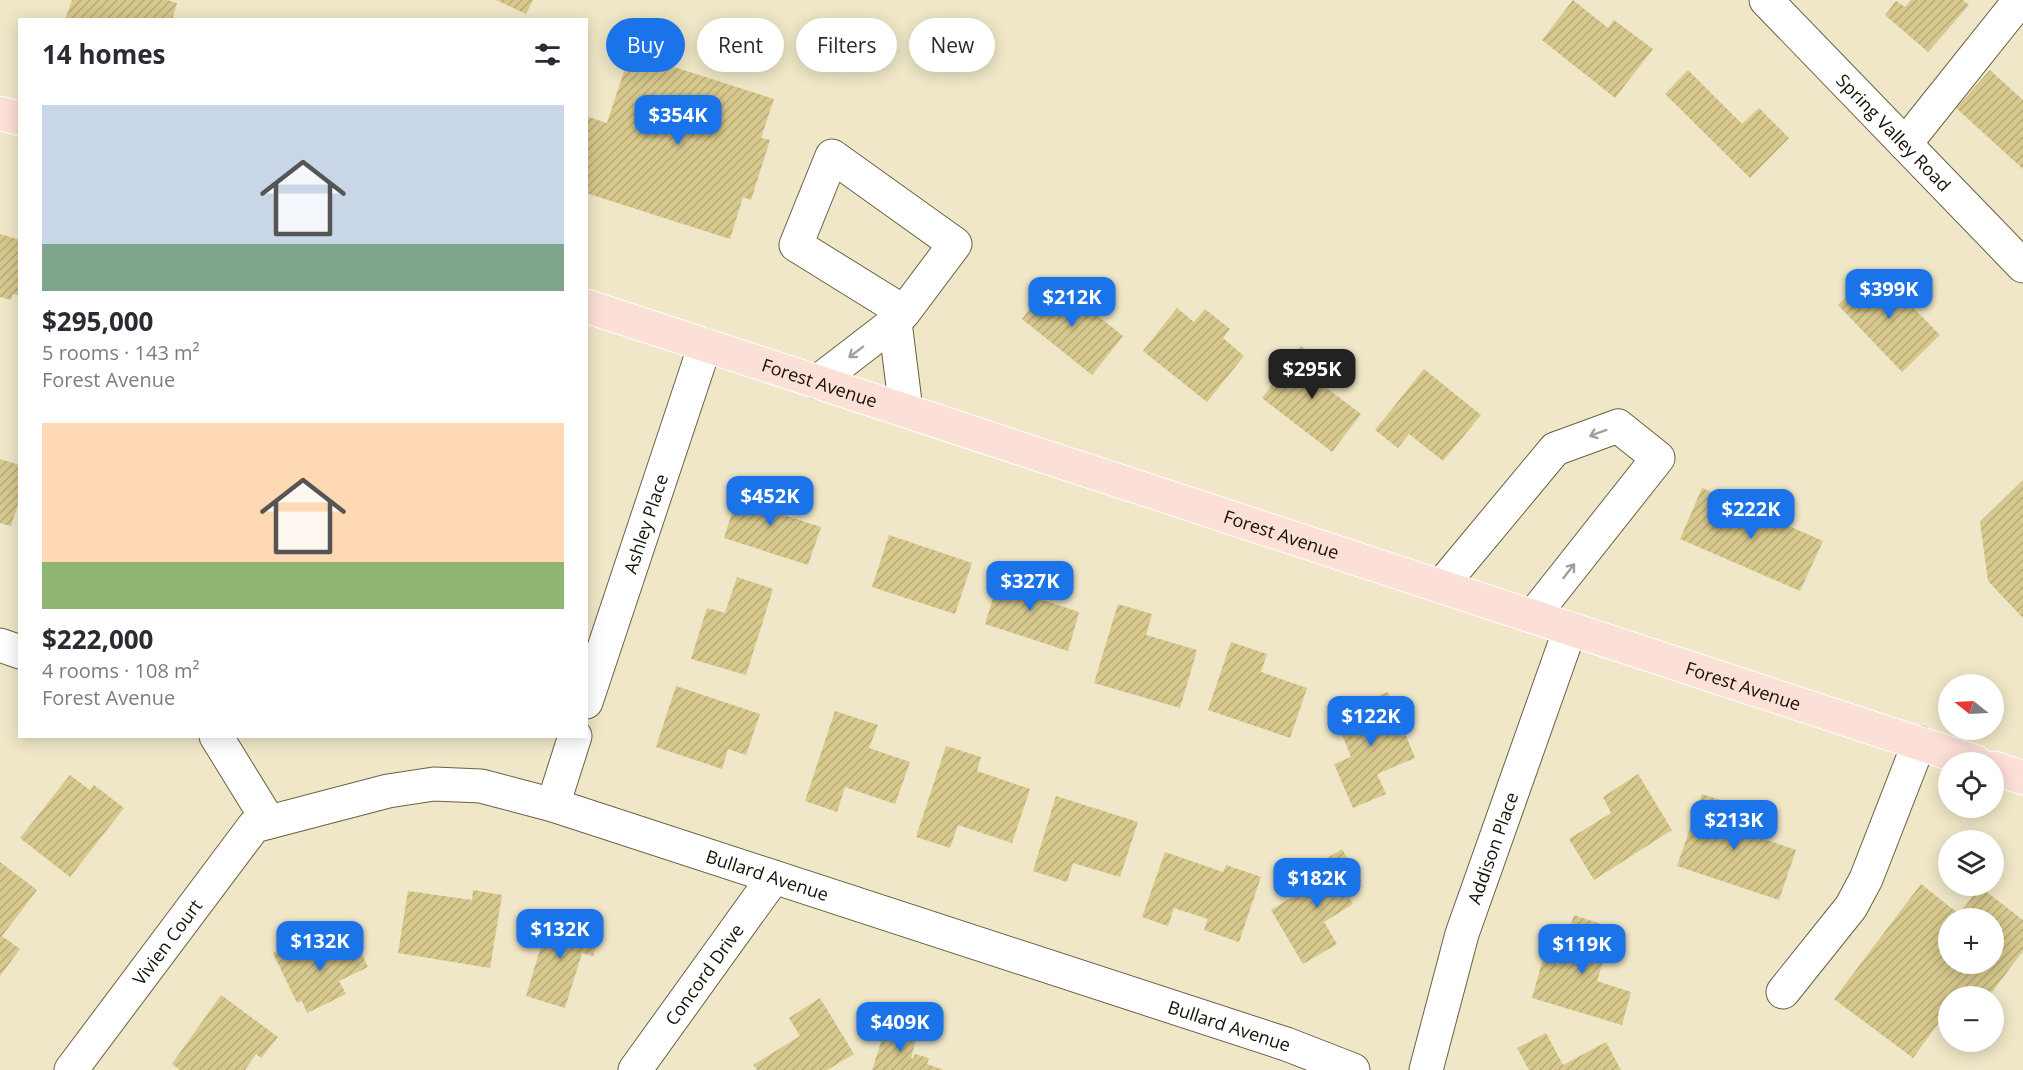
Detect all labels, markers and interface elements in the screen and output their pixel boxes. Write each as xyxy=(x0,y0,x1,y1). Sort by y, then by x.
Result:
chip: Buy xyxy=(606,18,685,72)
chip: Rent xyxy=(697,18,784,72)
chip: Filters xyxy=(796,18,897,72)
chip: New xyxy=(909,18,995,72)
text: 14 homes xyxy=(42,36,166,72)
icon: filters xyxy=(531,38,564,71)
street label: Spring Valley Road xyxy=(1831,68,1956,196)
pin: $354K xyxy=(636,95,720,146)
text: $354K xyxy=(648,101,708,128)
icon: home xyxy=(249,144,357,252)
pin: $399K xyxy=(1847,269,1931,320)
text: $399K xyxy=(1859,275,1919,302)
pin: $212K xyxy=(1030,277,1114,328)
text: $212K xyxy=(1042,283,1102,310)
text: $295,000 xyxy=(42,303,153,339)
text: 5 rooms · 143 m² xyxy=(42,339,200,366)
one-way arrow xyxy=(849,346,865,358)
pin: $295K xyxy=(1270,349,1354,400)
street label: Forest Avenue xyxy=(759,353,880,413)
text: $295K xyxy=(1282,355,1342,382)
text: Forest Avenue xyxy=(42,366,175,393)
one-way arrow xyxy=(1589,429,1608,440)
icon: home xyxy=(249,462,357,570)
street label: Ashley Place xyxy=(618,471,673,577)
pin: $452K xyxy=(728,476,812,527)
text: $452K xyxy=(740,482,800,509)
pin: $222K xyxy=(1709,489,1793,540)
text: $222K xyxy=(1721,495,1781,522)
street label: Forest Avenue xyxy=(1221,504,1342,564)
pin: $327K xyxy=(988,561,1072,612)
one-way arrow xyxy=(1562,563,1575,579)
text: $327K xyxy=(1000,567,1060,594)
text: $222,000 xyxy=(42,621,153,657)
street label: Forest Avenue xyxy=(1683,656,1804,716)
text: 4 rooms · 108 m² xyxy=(42,657,200,684)
north arrow xyxy=(1938,674,2004,740)
map controls xyxy=(1938,674,2004,1052)
text: Forest Avenue xyxy=(42,684,175,711)
pin: $122K xyxy=(1329,696,1413,747)
text: $122K xyxy=(1341,702,1401,729)
button: locate xyxy=(1938,752,2004,818)
street label: Addison Place xyxy=(1462,789,1523,907)
pin: $213K xyxy=(1692,800,1776,851)
text: $213K xyxy=(1704,806,1764,833)
button: layers xyxy=(1938,830,2004,896)
street label: Bullard Avenue xyxy=(703,844,832,906)
pin: $182K xyxy=(1275,858,1359,909)
text: $182K xyxy=(1287,864,1347,891)
street label: Vivien Court xyxy=(127,894,207,990)
button: + xyxy=(1938,908,2004,974)
pin: $132K xyxy=(518,909,602,960)
text: $132K xyxy=(530,915,590,942)
street label: Concord Drive xyxy=(659,919,749,1030)
pin: $132K xyxy=(278,921,362,972)
pin: $119K xyxy=(1540,924,1624,975)
text: $132K xyxy=(290,927,350,954)
text: $119K xyxy=(1552,930,1612,957)
button: − xyxy=(1938,986,2004,1052)
street label: Bullard Avenue xyxy=(1165,994,1294,1057)
pin: $409K xyxy=(858,1002,942,1053)
text: $409K xyxy=(870,1008,930,1035)

